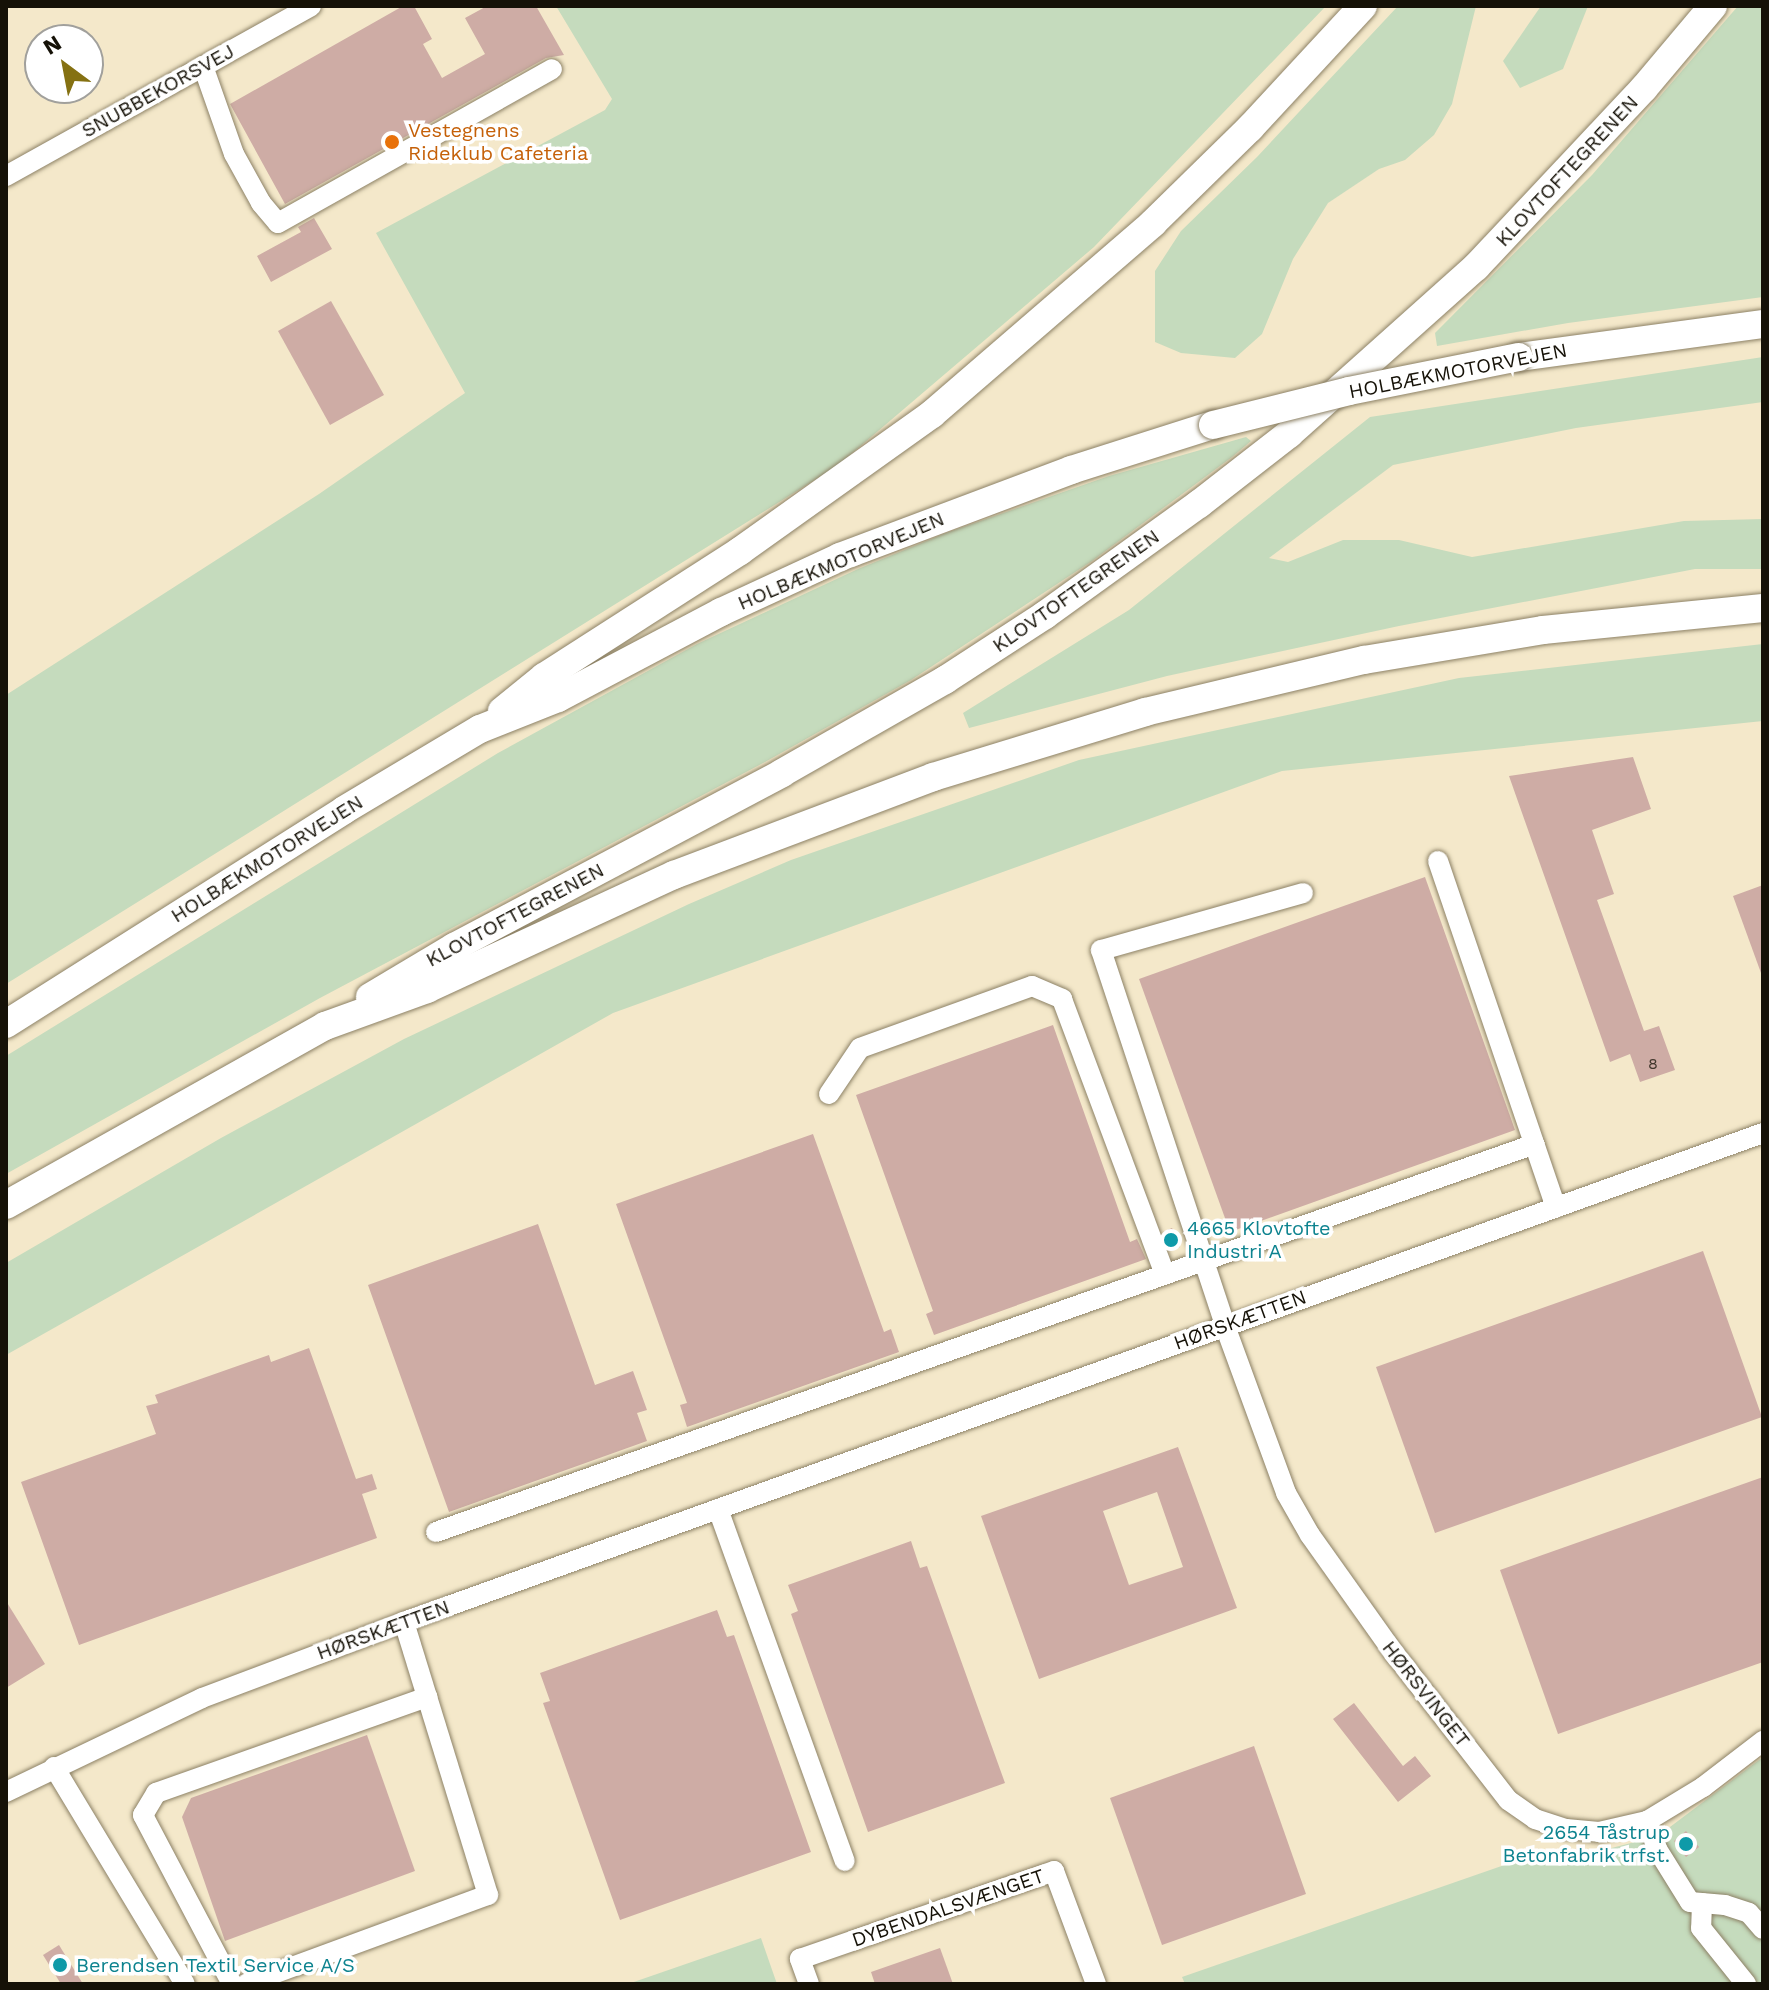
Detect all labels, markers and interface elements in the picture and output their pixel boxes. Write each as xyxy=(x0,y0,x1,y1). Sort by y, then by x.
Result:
north arrow xyxy=(24,24,104,104)
text: N xyxy=(39,30,66,60)
street label: SNUBBEKORSVEJ xyxy=(78,39,238,143)
street label: KLOVTOFTEGRENEN xyxy=(1491,90,1643,252)
place label: Vestegnens Rideklub Cafeteria xyxy=(408,118,588,165)
marker: Vestegnens Rideklub Cafeteria xyxy=(383,133,401,151)
street label: HOLBÆKMOTORVEJEN xyxy=(1347,338,1569,404)
street label: HOLBÆKMOTORVEJEN xyxy=(734,507,948,615)
street label: KLOVTOFTEGRENEN xyxy=(988,524,1164,658)
street label: HOLBÆKMOTORVEJEN xyxy=(167,790,367,928)
street label: KLOVTOFTEGRENEN xyxy=(422,858,608,972)
house number: 8 xyxy=(1648,1054,1658,1074)
place label: 4665 Klovtofte Industri A xyxy=(1187,1216,1331,1263)
marker: 4665 Klovtofte Industri A xyxy=(1162,1231,1180,1249)
street label: HØRSKÆTTEN xyxy=(1170,1285,1310,1355)
street label: HØRSKÆTTEN xyxy=(313,1595,453,1665)
street label: HØRSVINGET xyxy=(1377,1636,1475,1752)
place label: 2654 Tåstrup Betonfabrik trfst. xyxy=(1502,1820,1670,1867)
marker: 2654 Tåstrup Betonfabrik trfst. xyxy=(1677,1835,1695,1853)
street label: DYBENDALSVÆNGET xyxy=(849,1864,1047,1952)
place label: Berendsen Textil Service A/S xyxy=(76,1953,357,1977)
marker: Berendsen Textil Service A/S xyxy=(51,1956,69,1974)

